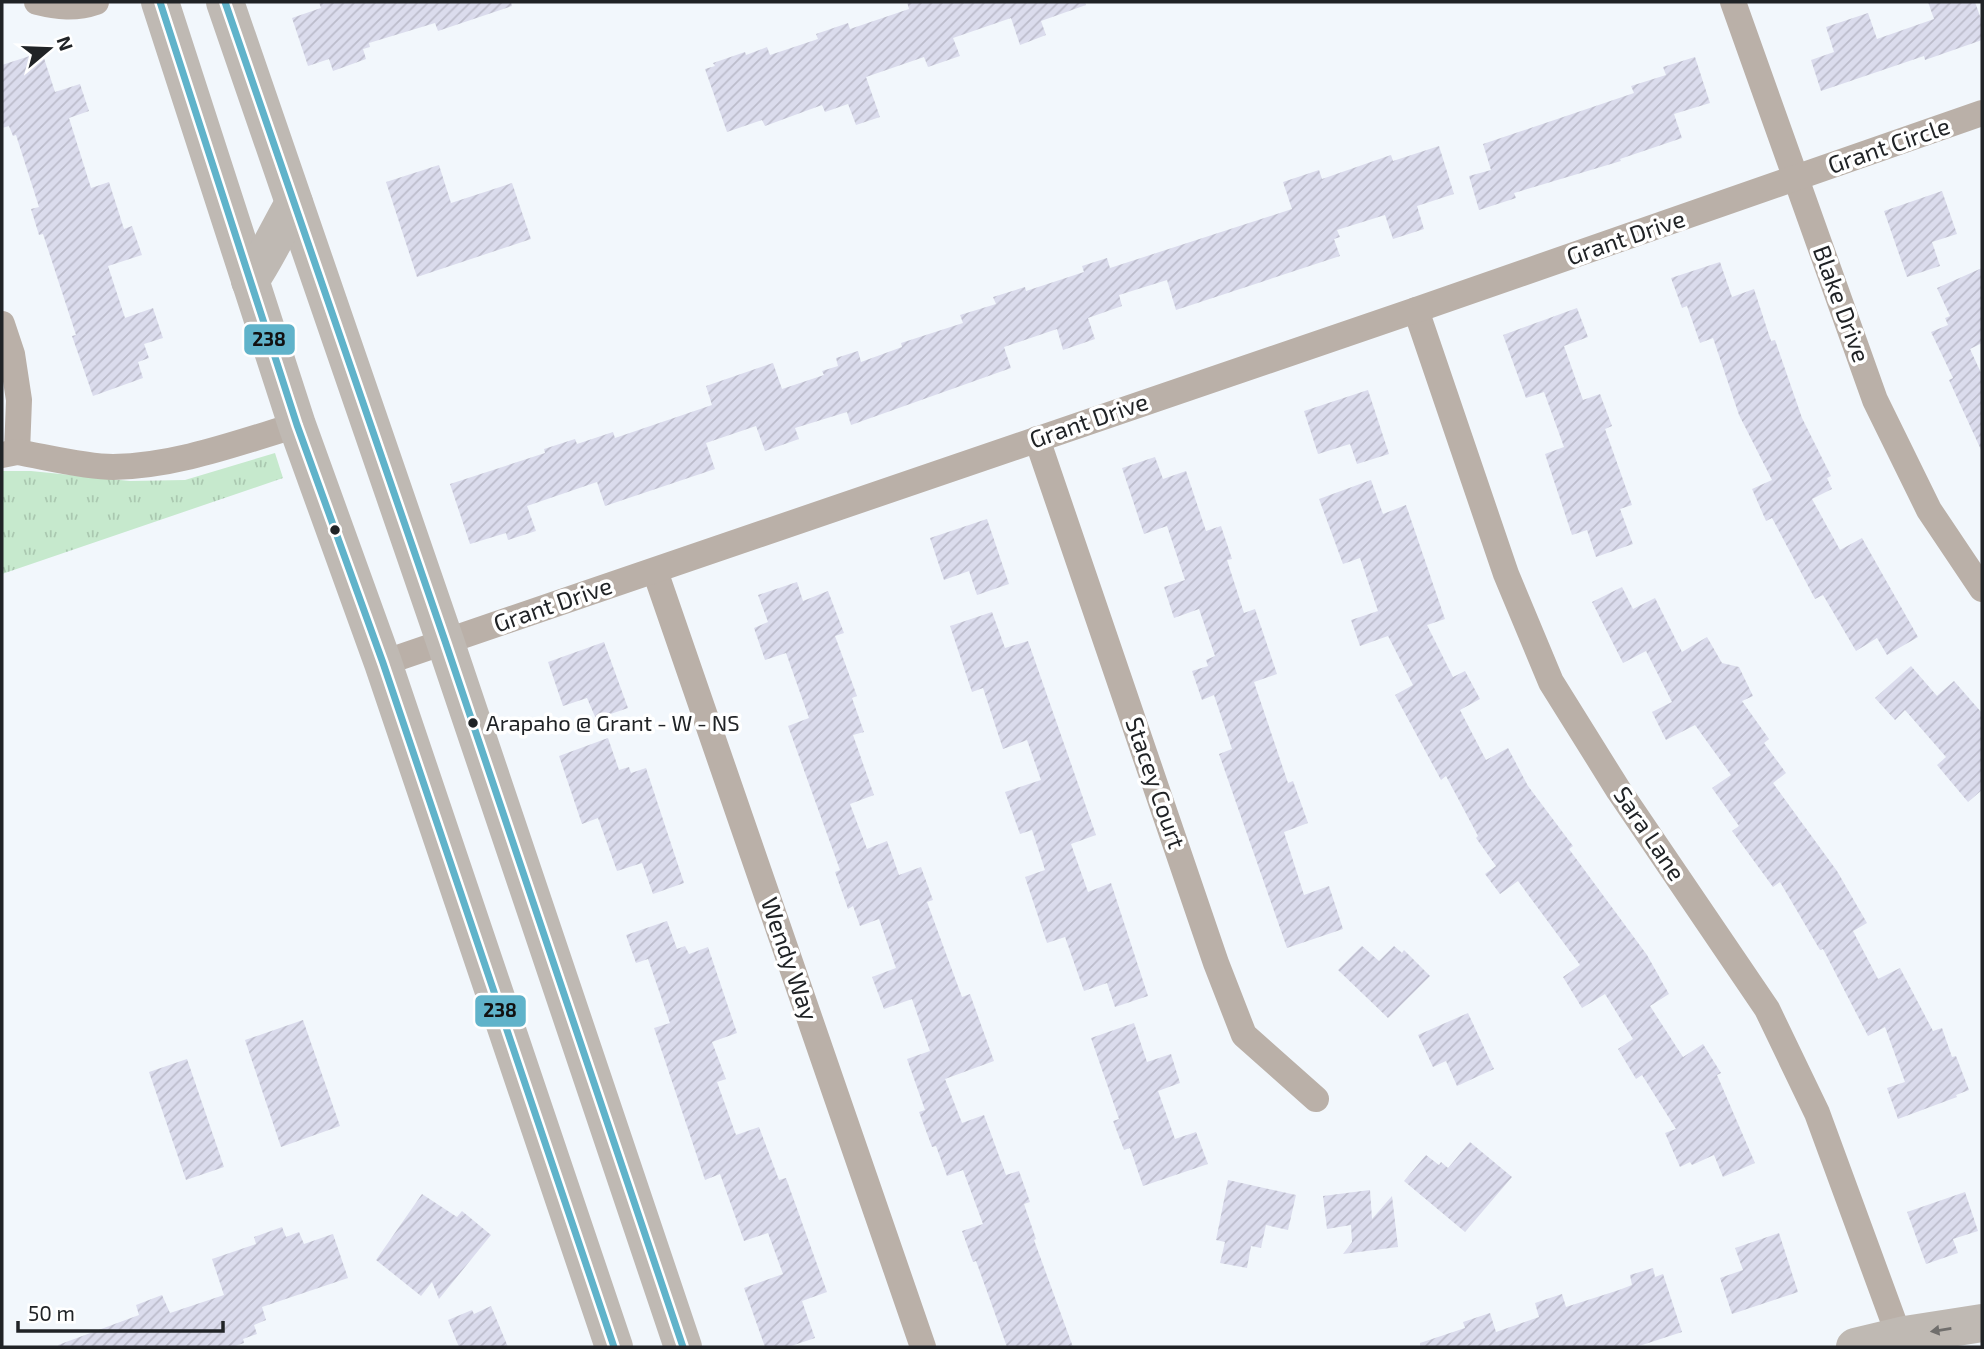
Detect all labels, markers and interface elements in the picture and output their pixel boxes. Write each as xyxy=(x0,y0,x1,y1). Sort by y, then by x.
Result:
north arrow xyxy=(14,14,84,84)
text: N xyxy=(52,33,79,54)
street label: Grant Circle xyxy=(1824,110,1953,179)
street label: Grant Drive xyxy=(1563,203,1689,270)
street label: Blake Drive xyxy=(1808,241,1877,366)
line badge: 238 xyxy=(243,323,296,356)
text: 238 xyxy=(252,327,286,350)
street label: Grant Drive xyxy=(1026,386,1152,453)
unlabelled marker xyxy=(328,523,342,537)
street label: Grant Drive xyxy=(490,570,616,637)
place label: Arapaho @ Grant - W - NS xyxy=(486,709,740,735)
street label: Stacey Court xyxy=(1120,713,1192,852)
marker: Arapaho @ Grant - W - NS xyxy=(466,716,480,730)
street label: Sara Lane xyxy=(1608,781,1692,886)
street label: Wendy Way xyxy=(756,893,825,1024)
line badge: 238 xyxy=(474,994,527,1028)
text: 238 xyxy=(483,998,517,1021)
scale bar xyxy=(18,1290,222,1334)
text: 50 m xyxy=(28,1300,75,1325)
one-way arrow xyxy=(1930,1324,1952,1335)

